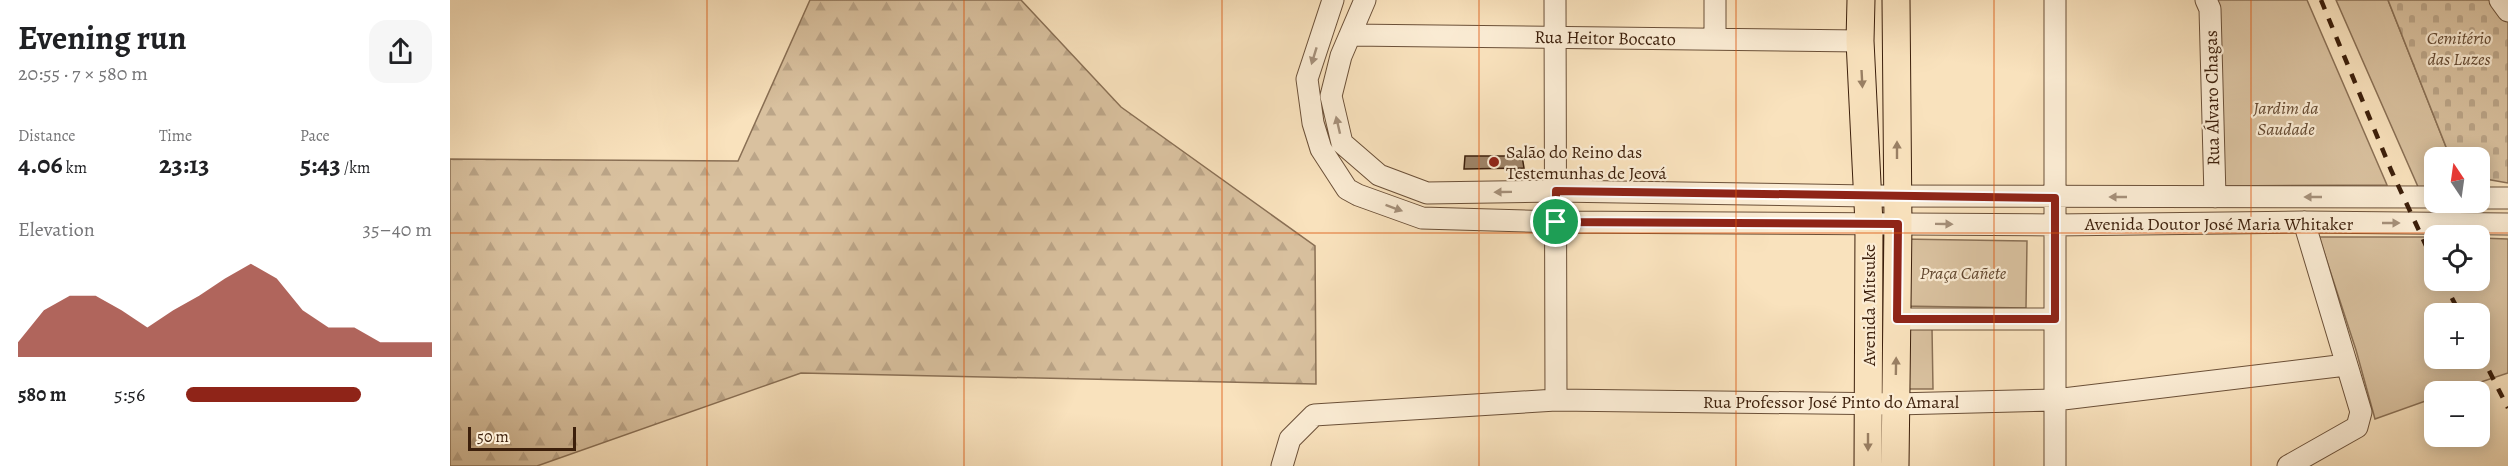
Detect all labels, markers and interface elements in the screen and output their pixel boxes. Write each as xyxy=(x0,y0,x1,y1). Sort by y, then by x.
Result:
text: Evening run xyxy=(18,15,187,60)
button: share xyxy=(369,20,432,83)
street label: Rua Heitor Boccato xyxy=(1534,25,1676,51)
park label: Cemitério das Luzes xyxy=(2427,26,2491,71)
street label: Rua Álvaro Chagas xyxy=(2199,30,2225,166)
one-way arrow xyxy=(1309,47,1318,65)
text: 20:55 · 7 × 580 m xyxy=(18,60,148,87)
one-way arrow xyxy=(1858,70,1867,89)
park label: Jardim da Saudade xyxy=(2252,96,2319,141)
one-way arrow xyxy=(1332,115,1342,134)
text: Distance xyxy=(18,125,75,147)
text: Time xyxy=(159,125,192,147)
text: Pace xyxy=(300,125,330,147)
place label: Salão do Reino das Testemunhas de Jeová xyxy=(1506,140,1667,185)
one-way arrow xyxy=(1892,140,1902,159)
text: 4.06 xyxy=(18,147,63,182)
text: 23:13 xyxy=(159,147,209,182)
text: 5:43 xyxy=(300,147,341,182)
north arrow xyxy=(2424,147,2490,213)
map controls xyxy=(2424,147,2490,447)
marker: Salão do Reino das Testemunhas de Jeová xyxy=(1487,155,1501,169)
text: km xyxy=(63,157,87,179)
text: /km xyxy=(341,157,370,179)
one-way arrow xyxy=(1494,187,1513,197)
one-way arrow xyxy=(2109,192,2128,202)
one-way arrow xyxy=(2304,192,2323,202)
pin xyxy=(1530,196,1581,247)
one-way arrow xyxy=(1385,204,1403,214)
icon: arrive xyxy=(1539,205,1572,238)
street label: Avenida Doutor José Maria Whitaker xyxy=(2084,212,2353,236)
text: Elevation xyxy=(18,216,95,243)
text: 35–40 m xyxy=(363,216,432,243)
one-way arrow xyxy=(2382,218,2401,228)
one-way arrow xyxy=(1935,219,1954,229)
button: locate xyxy=(2424,225,2490,291)
street label: Avenida Mitsuke xyxy=(1857,244,1881,367)
park label: Praça Cañete xyxy=(1920,261,2007,285)
button: + xyxy=(2424,303,2490,369)
one-way arrow xyxy=(1891,356,1901,375)
text: 580 m xyxy=(18,381,66,408)
text: 5:56 xyxy=(114,381,145,408)
button: − xyxy=(2424,381,2490,447)
street label: Rua Professor José Pinto do Amaral xyxy=(1703,390,1960,414)
scale bar xyxy=(468,424,576,452)
text: 50 m xyxy=(477,426,509,448)
one-way arrow xyxy=(1863,433,1873,452)

